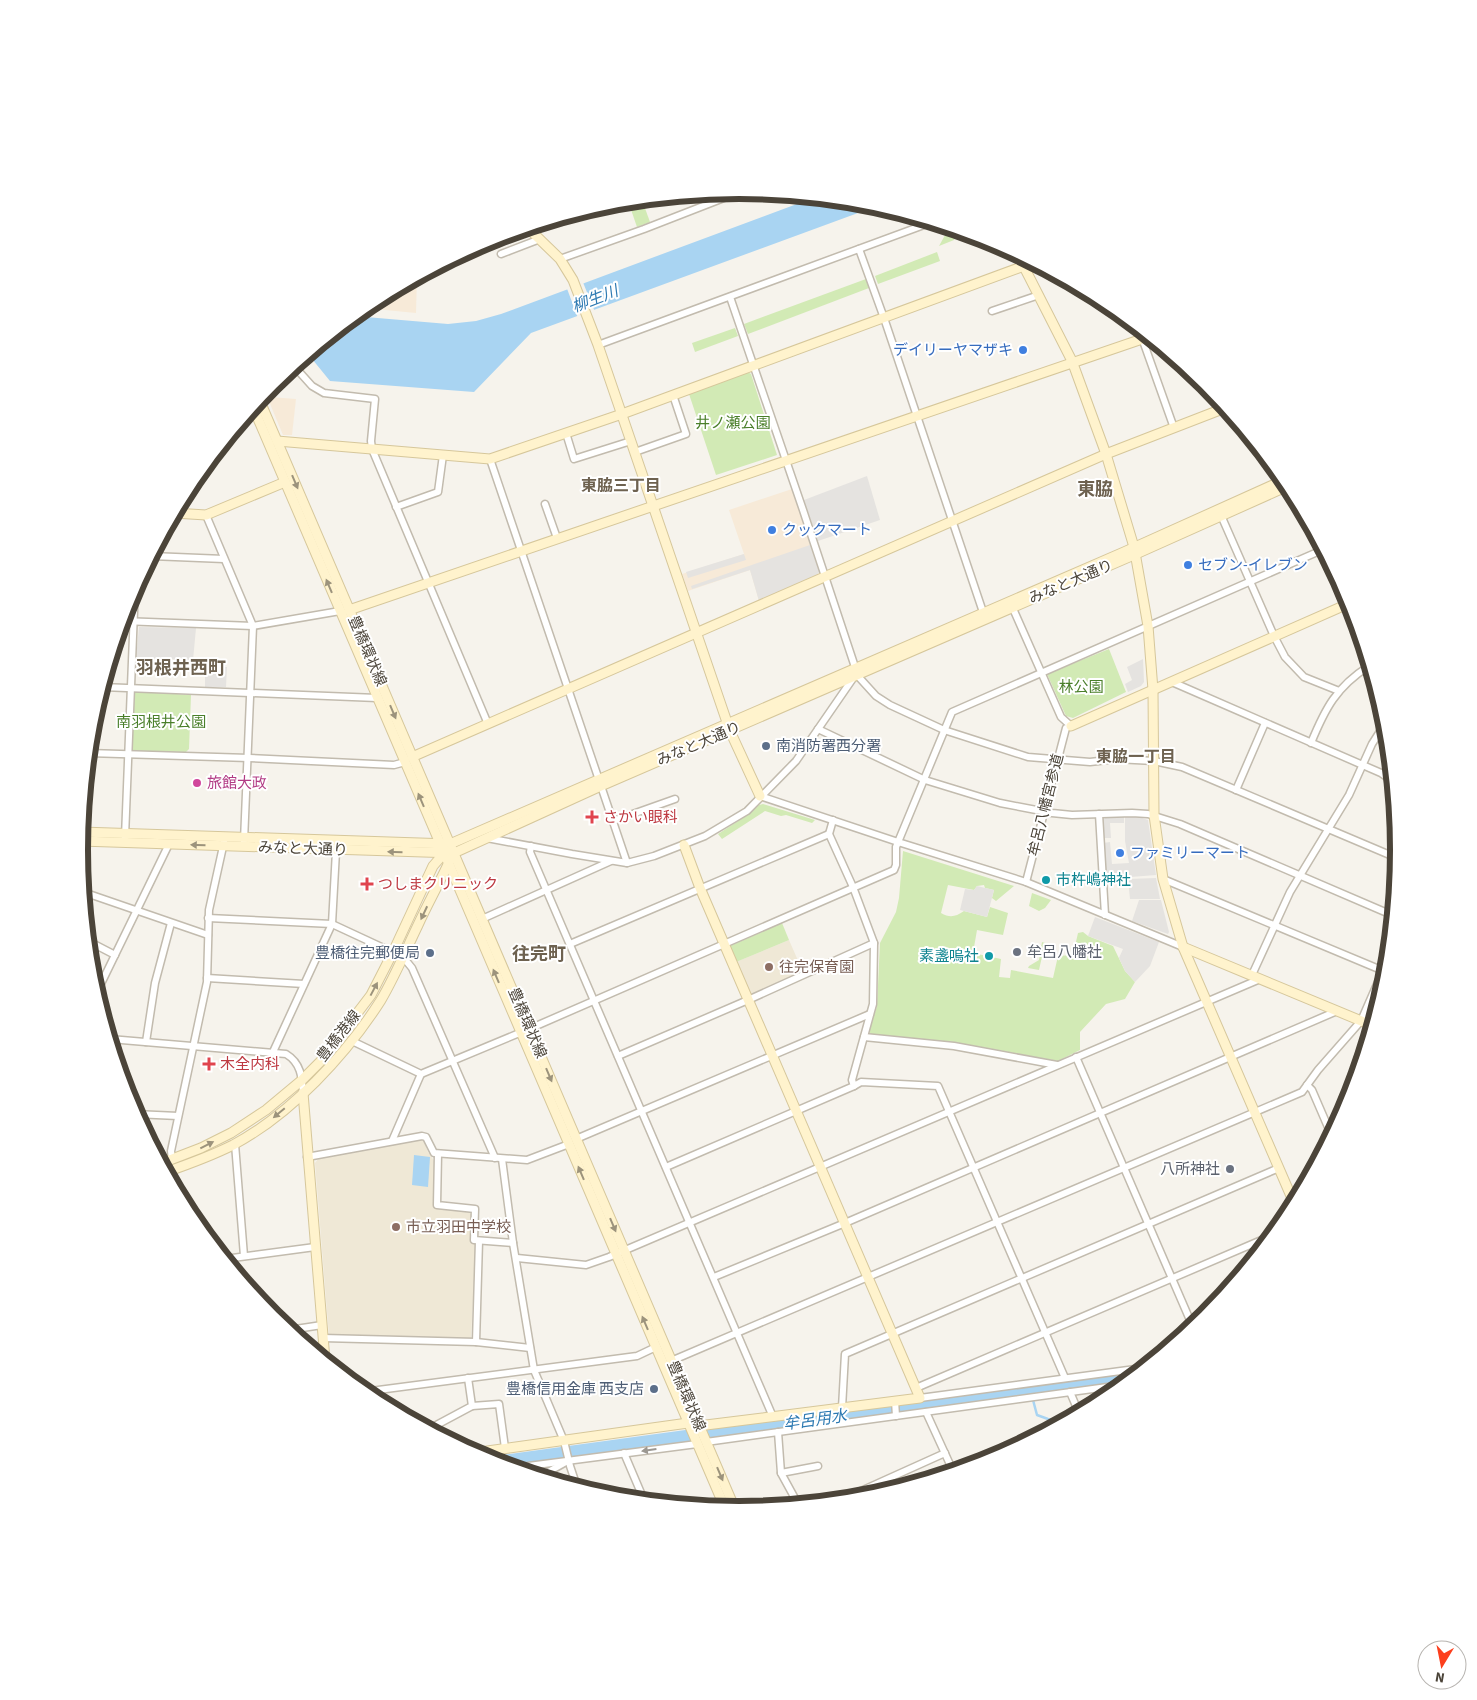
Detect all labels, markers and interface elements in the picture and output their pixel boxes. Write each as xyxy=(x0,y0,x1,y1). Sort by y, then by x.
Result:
water label: 柳生川 xyxy=(569,279,623,318)
place label: デイリーヤマザキ xyxy=(893,340,1013,361)
marker: デイリーヤマザキ xyxy=(1017,344,1029,356)
park label: 井ノ瀬公園 xyxy=(695,413,771,434)
one-way arrow xyxy=(291,475,299,489)
district label: 東脇三丁目 xyxy=(581,475,661,497)
district label: 東脇 xyxy=(1077,477,1113,502)
place label: クックマート xyxy=(782,520,872,541)
marker: クックマート xyxy=(766,524,778,536)
street label: みなと大通り xyxy=(1025,555,1117,609)
place label: セブン-イレブン xyxy=(1198,555,1308,576)
marker: セブン-イレブン xyxy=(1182,559,1194,571)
one-way arrow xyxy=(325,579,333,593)
street label: 豊橋環状線 xyxy=(343,612,391,690)
district label: 羽根井西町 xyxy=(136,656,226,681)
park label: 林公園 xyxy=(1058,677,1104,698)
one-way arrow xyxy=(390,705,398,719)
park label: 南羽根井公園 xyxy=(116,712,206,733)
street label: みなと大通り xyxy=(653,717,745,771)
place label: 南消防署西分署 xyxy=(776,736,881,757)
marker: 南消防署西分署 xyxy=(760,740,772,752)
district label: 東脇一丁目 xyxy=(1096,746,1176,768)
street label: 牟呂八幡宮参道 xyxy=(1023,752,1069,858)
place label: 旅館大政 xyxy=(207,773,267,794)
marker: 旅館大政 xyxy=(191,777,203,789)
one-way arrow xyxy=(416,793,424,807)
place label: さかい眼科 xyxy=(603,807,678,828)
marker: さかい眼科 xyxy=(585,810,599,824)
street label: みなと大通り xyxy=(258,837,348,861)
one-way arrow xyxy=(190,841,206,849)
place label: ファミリーマート xyxy=(1130,843,1250,864)
marker: ファミリーマート xyxy=(1114,847,1126,859)
one-way arrow xyxy=(387,848,403,856)
place label: 市杵嶋神社 xyxy=(1056,870,1131,891)
place label: つしまクリニック xyxy=(378,874,498,895)
marker: 市杵嶋神社 xyxy=(1040,874,1052,886)
marker: つしまクリニック xyxy=(360,877,374,891)
one-way arrow xyxy=(420,905,428,920)
district label: 往完町 xyxy=(512,942,566,967)
place label: 牟呂八幡社 xyxy=(1027,942,1102,963)
place label: 豊橋往完郵便局 xyxy=(315,943,420,964)
place label: 素盞嗚社 xyxy=(919,946,979,967)
marker: 牟呂八幡社 xyxy=(1011,946,1023,958)
marker: 豊橋往完郵便局 xyxy=(424,947,436,959)
marker: 素盞嗚社 xyxy=(983,950,995,962)
place label: 往完保育園 xyxy=(779,957,854,978)
marker: 往完保育園 xyxy=(763,961,775,973)
one-way arrow xyxy=(492,969,500,983)
one-way arrow xyxy=(370,981,378,996)
street label: 豊橋環状線 xyxy=(503,984,551,1062)
street label: 豊橋港線 xyxy=(312,1006,366,1066)
place label: 木全内科 xyxy=(220,1054,280,1075)
marker: 木全内科 xyxy=(202,1057,216,1071)
one-way arrow xyxy=(545,1068,553,1082)
one-way arrow xyxy=(273,1107,286,1118)
one-way arrow xyxy=(200,1141,214,1149)
place label: 八所神社 xyxy=(1160,1159,1220,1180)
marker: 八所神社 xyxy=(1224,1163,1236,1175)
one-way arrow xyxy=(577,1165,585,1180)
place label: 市立羽田中学校 xyxy=(406,1217,511,1238)
one-way arrow xyxy=(609,1217,617,1232)
marker: 市立羽田中学校 xyxy=(390,1221,402,1233)
one-way arrow xyxy=(641,1315,649,1330)
street label: 豊橋環状線 xyxy=(662,1357,710,1435)
place label: 豊橋信用金庫 西支店 xyxy=(506,1379,644,1400)
marker: 豊橋信用金庫 西支店 xyxy=(648,1383,660,1395)
water label: 牟呂用水 xyxy=(782,1404,850,1435)
one-way arrow xyxy=(640,1446,656,1454)
one-way arrow xyxy=(716,1467,724,1481)
north arrow xyxy=(1417,1640,1467,1690)
text: N xyxy=(1434,1666,1446,1687)

